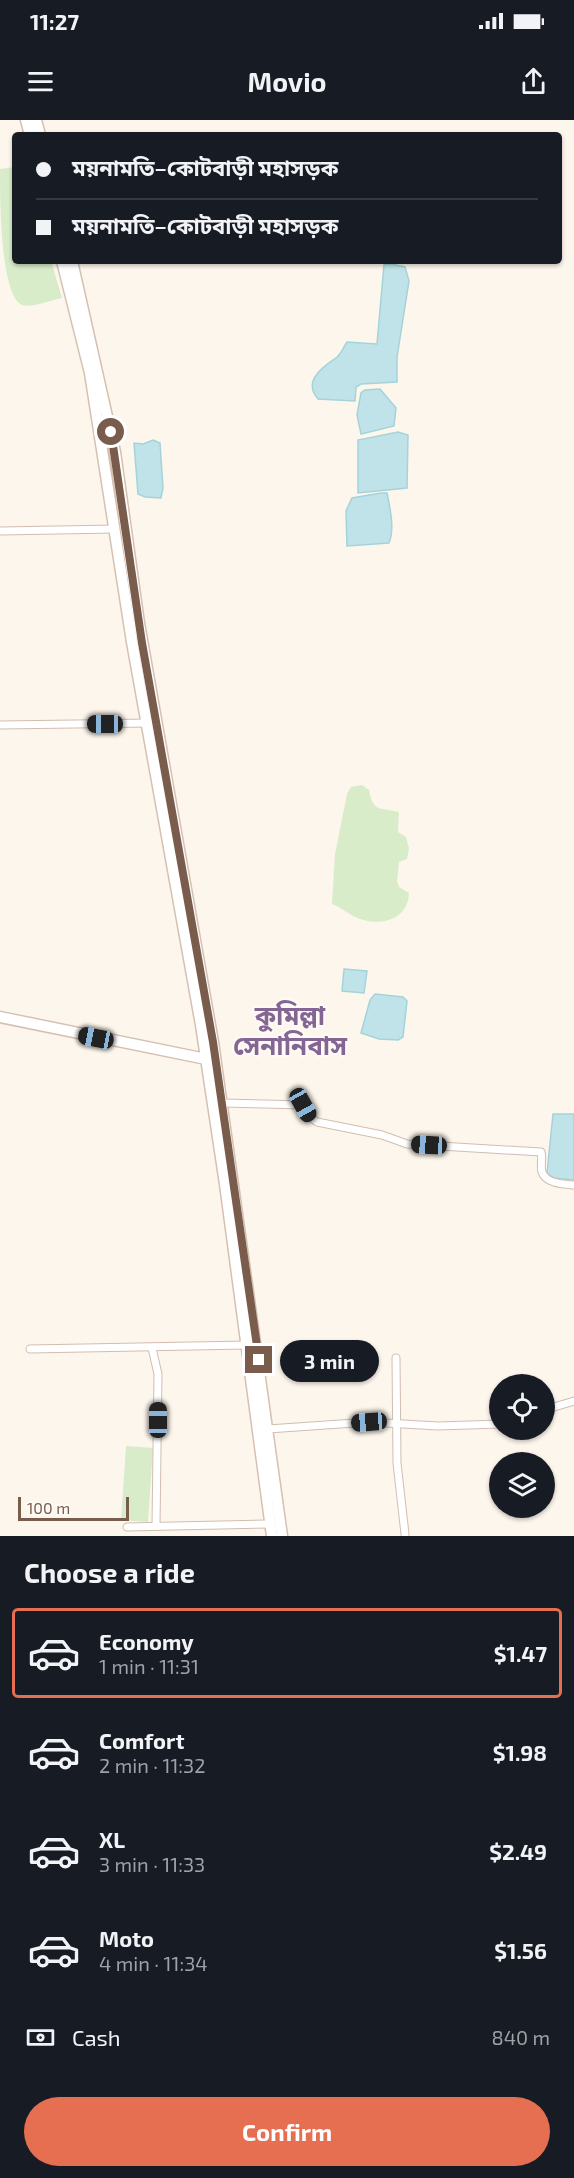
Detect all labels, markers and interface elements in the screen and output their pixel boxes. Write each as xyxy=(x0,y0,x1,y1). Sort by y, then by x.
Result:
text: 11:27 xyxy=(30,8,79,34)
icon: menu xyxy=(24,65,57,98)
text: Movio xyxy=(247,65,327,97)
icon: share xyxy=(517,65,550,98)
text: ময়নামতি–কোটবাড়ী মহাসড়ক xyxy=(72,154,338,180)
text: ময়নামতি–কোটবাড়ী মহাসড়ক xyxy=(72,212,338,238)
route start xyxy=(97,418,124,445)
car xyxy=(87,715,123,733)
district label: কুমিল্লা সেনানিবাস xyxy=(233,999,347,1060)
car xyxy=(77,1026,115,1050)
car xyxy=(286,1085,320,1125)
car xyxy=(411,1135,447,1155)
callout: 3 min xyxy=(280,1339,379,1381)
route end xyxy=(245,1346,272,1373)
text: 3 min xyxy=(304,1349,355,1373)
map controls xyxy=(489,1374,555,1518)
button: locate xyxy=(489,1374,555,1440)
car xyxy=(149,1402,167,1438)
car xyxy=(350,1412,388,1432)
button: layers xyxy=(489,1452,555,1518)
scale bar xyxy=(18,1494,129,1522)
text: 100 m xyxy=(27,1498,70,1517)
text: Choose a ride xyxy=(24,1556,195,1588)
icon: car xyxy=(27,1626,81,1680)
text: Economy xyxy=(99,1628,194,1654)
text: $1.47 xyxy=(494,1640,547,1666)
text: 1 min · 11:31 xyxy=(99,1654,199,1678)
icon: car xyxy=(27,1725,81,1779)
text: Comfort xyxy=(99,1727,184,1753)
text: $1.98 xyxy=(493,1739,547,1765)
text: 2 min · 11:32 xyxy=(99,1753,205,1777)
icon: car xyxy=(27,1824,81,1878)
text: XL xyxy=(99,1826,125,1852)
text: $2.49 xyxy=(489,1838,547,1864)
text: 3 min · 11:33 xyxy=(99,1852,205,1876)
icon: car xyxy=(27,1923,81,1977)
text: Moto xyxy=(99,1925,154,1951)
text: $1.56 xyxy=(494,1937,547,1963)
text: 4 min · 11:34 xyxy=(99,1951,208,1975)
icon: cash xyxy=(24,2021,57,2054)
text: Cash xyxy=(72,2024,121,2050)
text: 840 m xyxy=(492,2025,550,2049)
button: Confirm xyxy=(24,2097,550,2166)

